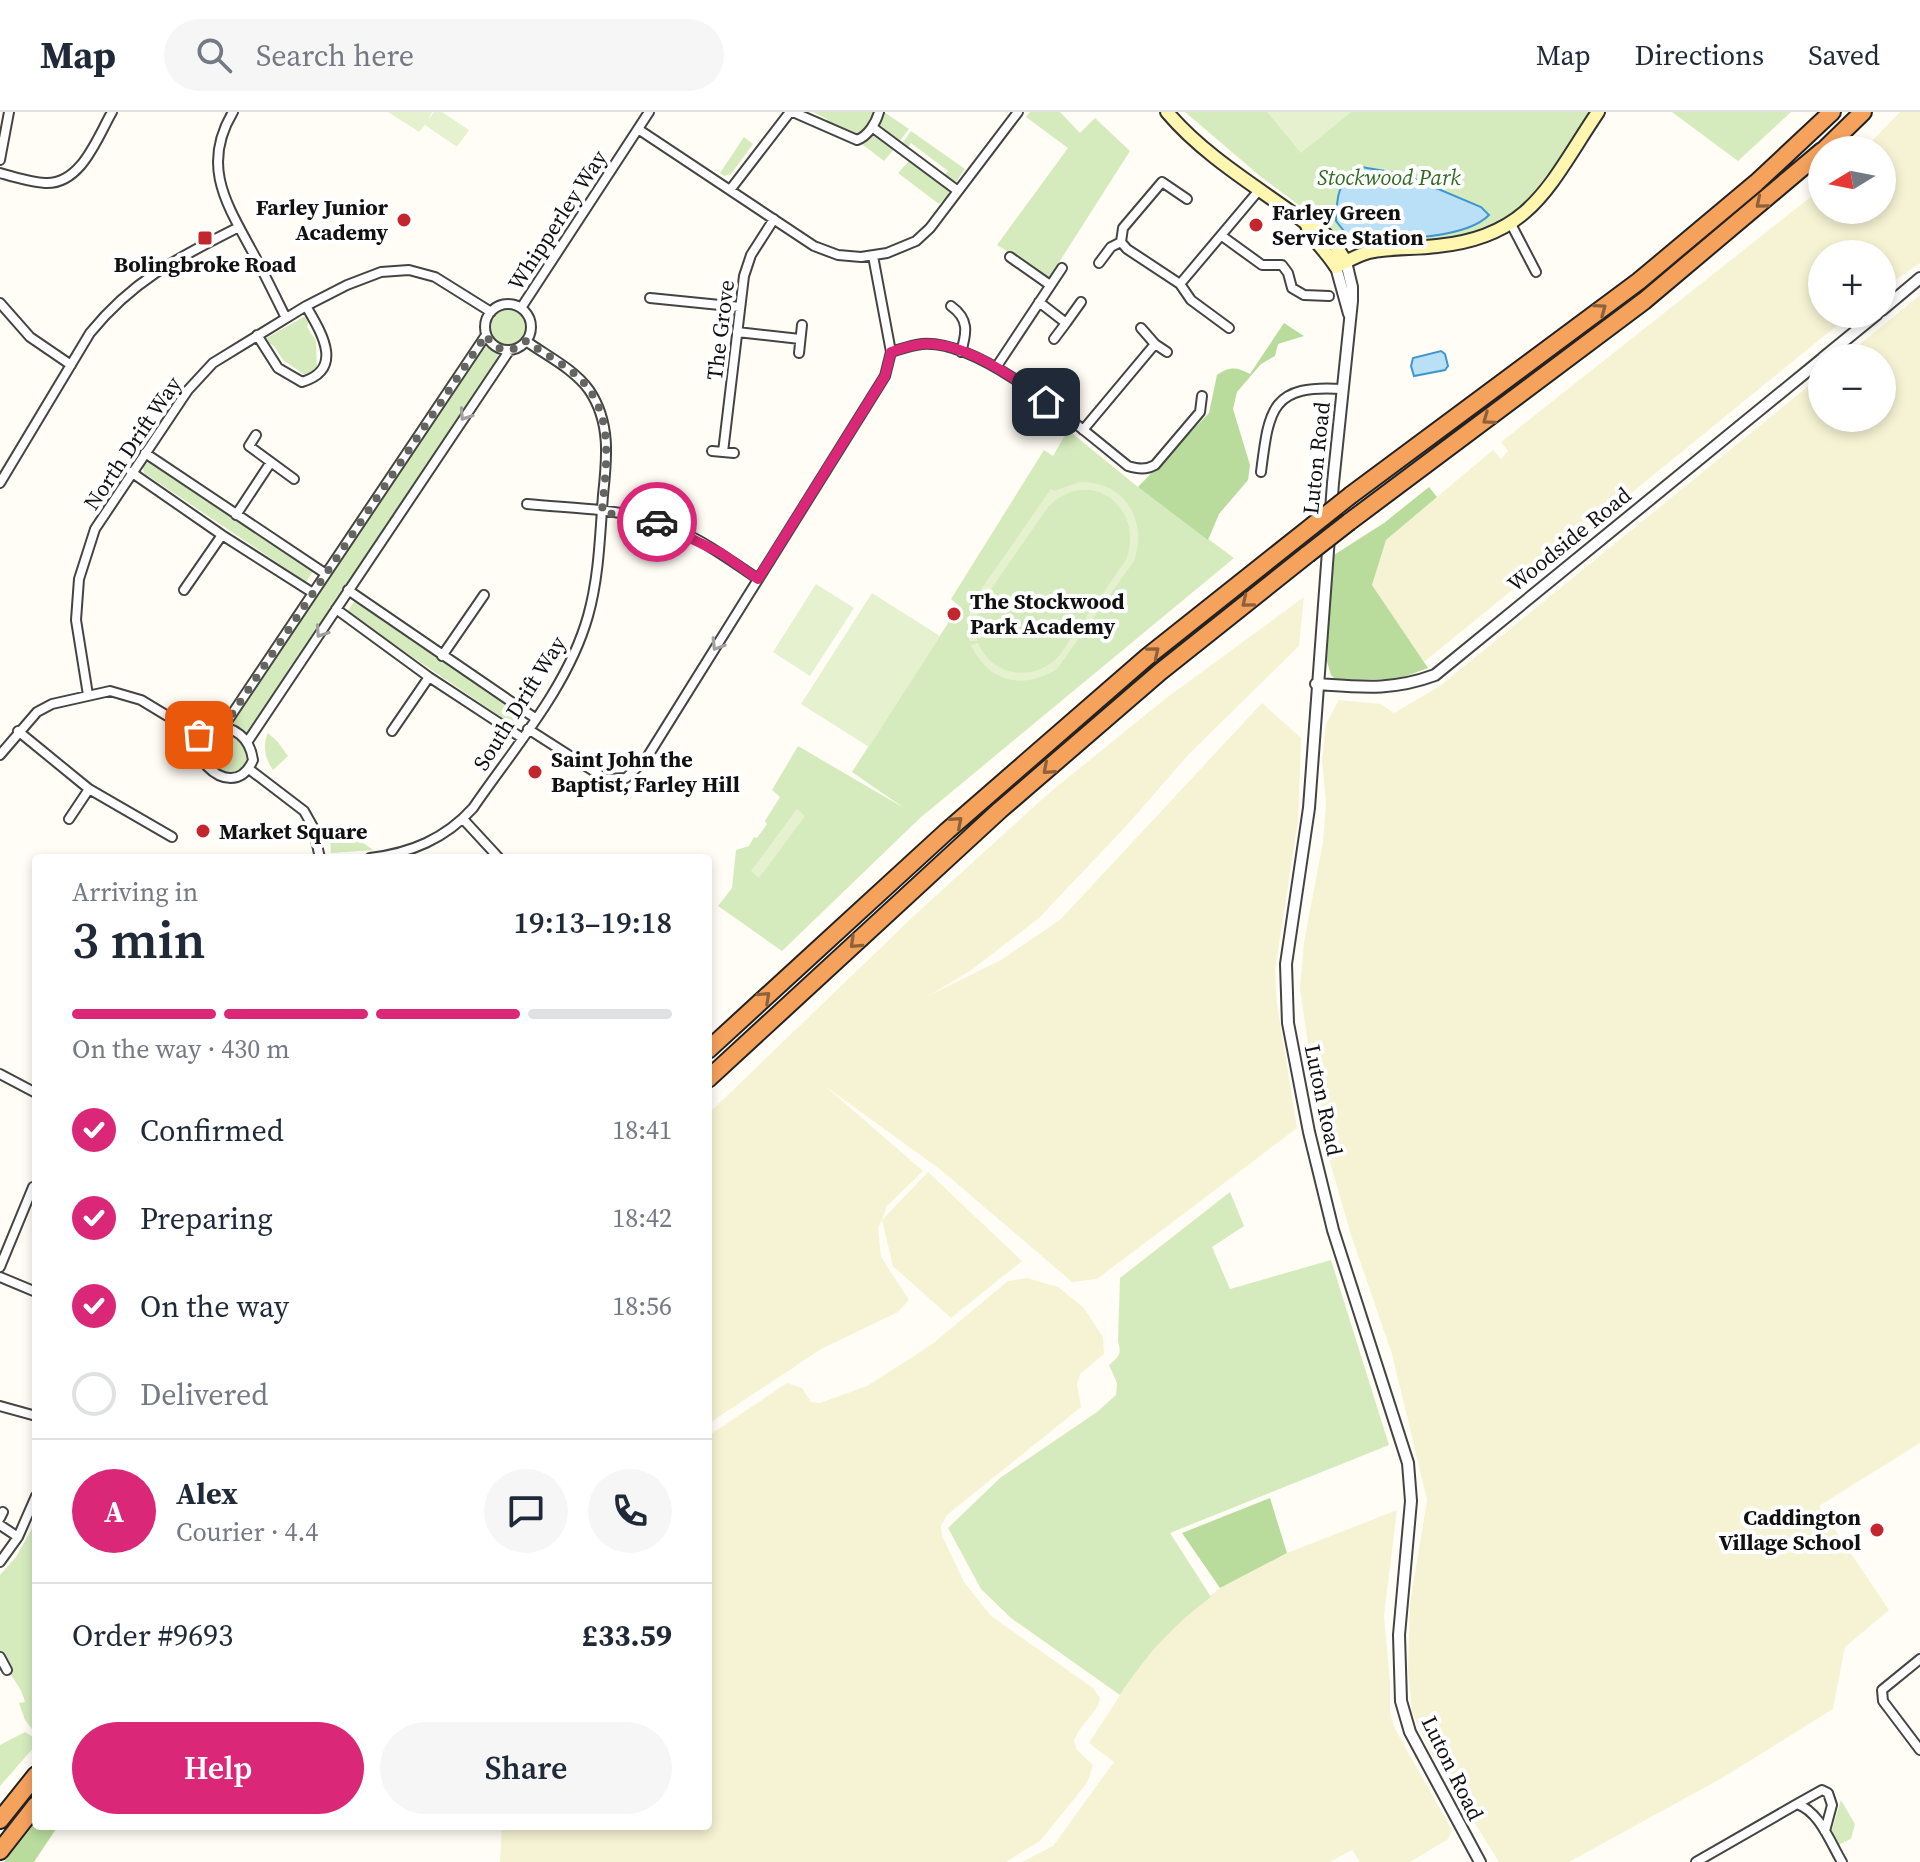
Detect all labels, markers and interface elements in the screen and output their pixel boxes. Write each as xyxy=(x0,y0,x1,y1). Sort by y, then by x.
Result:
search box xyxy=(164,19,724,91)
text: Map xyxy=(40,29,116,81)
icon: search xyxy=(192,33,236,77)
text: Search here xyxy=(256,35,414,76)
text: Map xyxy=(1536,36,1591,74)
text: Directions xyxy=(1635,36,1764,74)
text: Saved xyxy=(1808,36,1880,74)
north arrow xyxy=(1808,136,1896,224)
map controls xyxy=(1808,136,1896,432)
street label: Whipperley Way xyxy=(500,143,614,296)
park label: Stockwood Park xyxy=(1317,162,1461,192)
place label: Farley Junior Academy xyxy=(256,192,389,247)
one-way arrow xyxy=(1755,193,1770,208)
place label: Farley Green Service Station xyxy=(1272,197,1424,252)
marker: Farley Junior Academy xyxy=(395,211,413,229)
marker: Farley Green Service Station xyxy=(1247,216,1265,234)
marker: Bolingbroke Road xyxy=(196,229,214,247)
button: + xyxy=(1808,240,1896,328)
place label: Bolingbroke Road xyxy=(114,249,296,279)
street label: The Grove xyxy=(699,278,741,382)
one-way arrow xyxy=(1592,305,1606,319)
button: − xyxy=(1808,344,1896,432)
pin xyxy=(1012,368,1080,436)
street label: North Drift Way xyxy=(76,370,188,516)
icon: home xyxy=(1024,380,1068,424)
street label: Luton Road xyxy=(1295,400,1337,516)
one-way arrow xyxy=(460,407,475,421)
one-way arrow xyxy=(1482,409,1497,424)
street label: Woodside Road xyxy=(1501,479,1638,598)
courier xyxy=(617,482,697,562)
icon: car xyxy=(635,500,679,544)
place label: The Stockwood Park Academy xyxy=(970,586,1125,641)
one-way arrow xyxy=(1241,593,1256,607)
marker: The Stockwood Park Academy xyxy=(945,605,963,623)
one-way arrow xyxy=(315,623,330,637)
street label: South Drift Way xyxy=(466,629,573,776)
one-way arrow xyxy=(711,636,726,650)
one-way arrow xyxy=(1145,647,1159,662)
pin xyxy=(165,701,233,769)
icon: bag xyxy=(177,713,221,757)
place label: Saint John the Baptist, Farley Hill xyxy=(551,744,740,799)
one-way arrow xyxy=(1042,759,1057,774)
marker: Saint John the Baptist, Farley Hill xyxy=(526,763,544,781)
place label: Market Square xyxy=(219,816,367,846)
one-way arrow xyxy=(948,817,962,832)
marker: Market Square xyxy=(194,822,212,840)
text: Arriving in xyxy=(72,874,198,910)
text: 19:13–19:18 xyxy=(513,902,672,943)
text: 3 min xyxy=(72,904,205,975)
one-way arrow xyxy=(850,934,864,949)
one-way arrow xyxy=(756,993,771,1007)
text: On the way · 430 m xyxy=(72,1031,290,1067)
street label: Luton Road xyxy=(1298,1042,1351,1159)
icon: check xyxy=(72,1108,116,1152)
text: Confirmed xyxy=(140,1110,284,1151)
text: 18:41 xyxy=(612,1112,672,1148)
icon: check xyxy=(72,1196,116,1240)
text: Preparing xyxy=(140,1198,273,1239)
text: 18:42 xyxy=(612,1200,672,1236)
icon: check xyxy=(72,1284,116,1328)
text: On the way xyxy=(140,1286,289,1327)
text: 18:56 xyxy=(612,1288,672,1324)
text: Delivered xyxy=(140,1374,268,1415)
button: chat xyxy=(484,1469,568,1553)
button: phone xyxy=(588,1469,672,1553)
text: Alex xyxy=(176,1473,238,1514)
text: A xyxy=(104,1491,124,1532)
place label: Caddington Village School xyxy=(1719,1502,1861,1557)
text: Courier · 4.4 xyxy=(176,1514,318,1550)
marker: Caddington Village School xyxy=(1868,1521,1886,1539)
text: Order #9693 xyxy=(72,1615,233,1656)
text: £33.59 xyxy=(582,1615,672,1656)
street label: Luton Road xyxy=(1415,1711,1491,1826)
button: Help xyxy=(72,1722,364,1814)
button: Share xyxy=(380,1722,672,1814)

